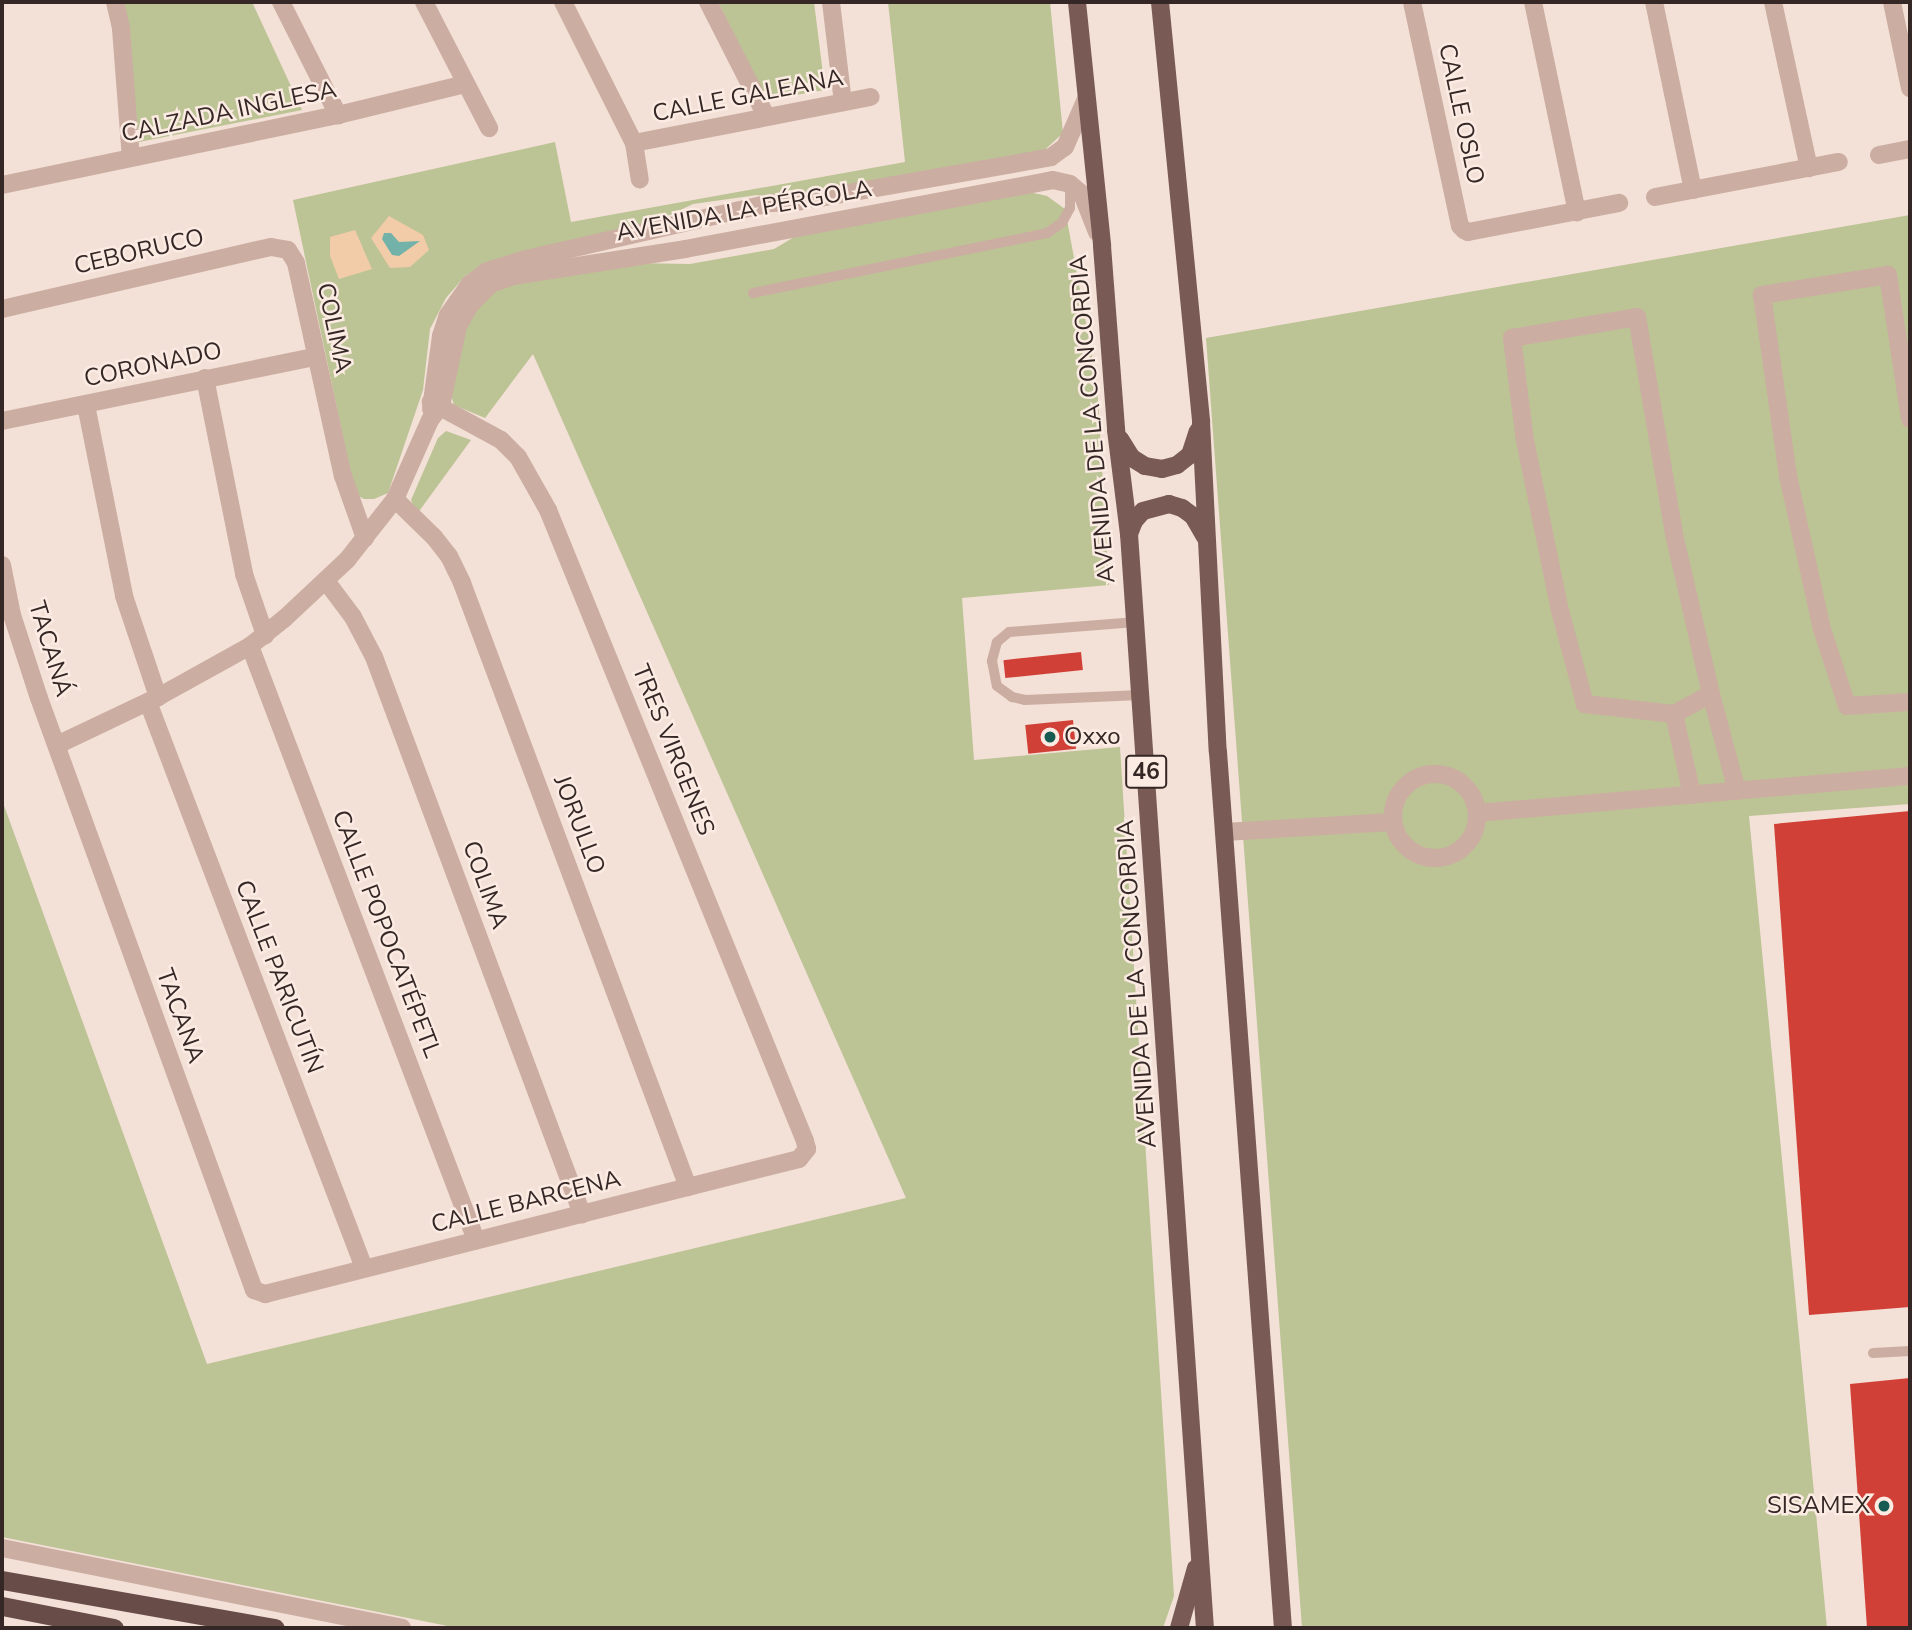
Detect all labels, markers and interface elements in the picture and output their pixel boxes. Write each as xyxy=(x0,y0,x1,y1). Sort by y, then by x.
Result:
street label: CALLE OSLO xyxy=(1432,41,1490,187)
street label: CALLE GALEANA xyxy=(650,63,846,129)
street label: CALZADA INGLESA xyxy=(119,75,339,149)
street label: AVENIDA LA PÉRGOLA xyxy=(614,174,874,248)
street label: CEBORUCO xyxy=(71,223,207,281)
street label: AVENIDA DE LA CONCORDIA xyxy=(1064,254,1122,584)
street label: COLIMA xyxy=(310,280,358,376)
street label: CORONADO xyxy=(82,336,224,394)
street label: TACANÁ xyxy=(22,598,78,700)
street label: TRES VIRGENES xyxy=(626,660,720,840)
place label: Oxxo xyxy=(1064,723,1121,751)
marker: Oxxo xyxy=(1042,729,1058,745)
road number: 46 xyxy=(1125,752,1167,792)
street label: JORULLO xyxy=(547,772,611,878)
street label: CALLE POPOCATÉPETL xyxy=(326,806,446,1062)
street label: AVENIDA DE LA CONCORDIA xyxy=(1111,819,1163,1149)
street label: COLIMA xyxy=(456,837,514,933)
street label: CALLE PARICUTÍN xyxy=(229,876,329,1078)
street label: TACANA xyxy=(150,965,210,1067)
street label: CALLE BARCENA xyxy=(428,1165,624,1239)
place label: SISAMEX xyxy=(1767,1492,1870,1520)
marker: SISAMEX xyxy=(1876,1498,1892,1514)

